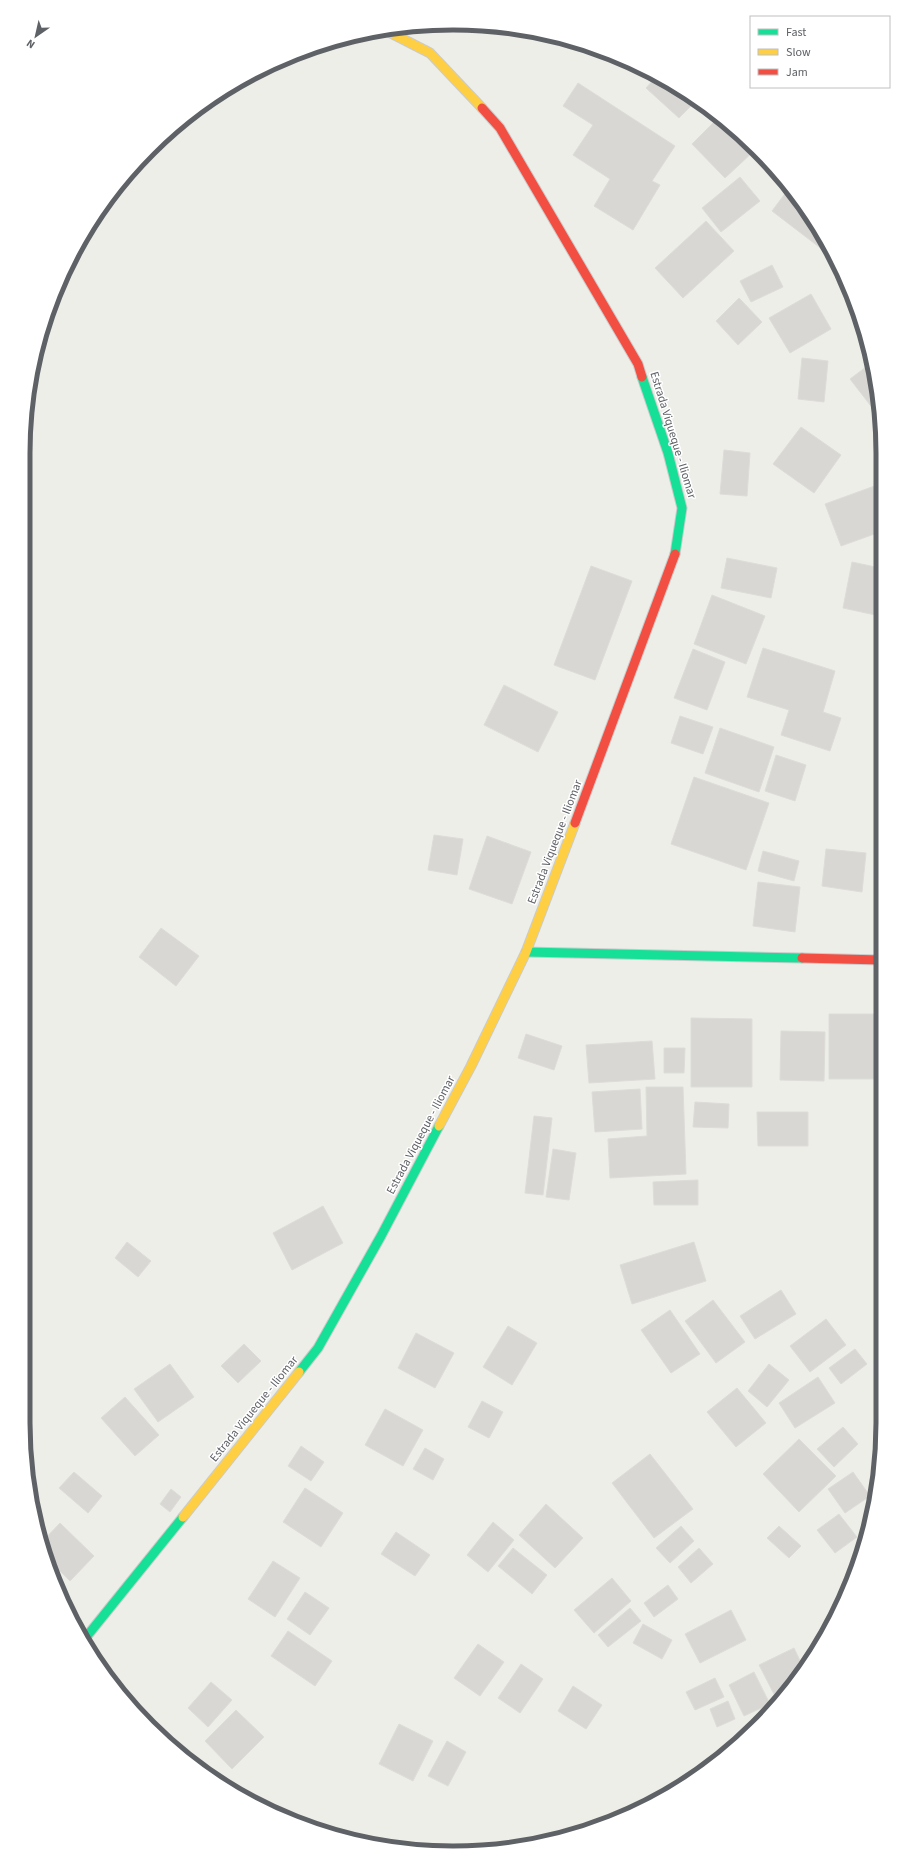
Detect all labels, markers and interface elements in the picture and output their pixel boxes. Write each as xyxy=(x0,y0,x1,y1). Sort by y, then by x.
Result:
north arrow xyxy=(16,16,56,56)
legend xyxy=(750,16,890,88)
text: Fast xyxy=(786,24,806,41)
text: N xyxy=(23,36,38,52)
text: Slow xyxy=(786,44,811,61)
text: Jam xyxy=(786,64,808,81)
street label: Estrada Viqueque - Iliomar xyxy=(646,369,701,501)
street label: Estrada Viqueque - Iliomar xyxy=(523,777,587,907)
street label: Estrada Viqueque - Iliomar xyxy=(383,1072,460,1197)
street label: Estrada Viqueque - Iliomar xyxy=(206,1352,303,1466)

